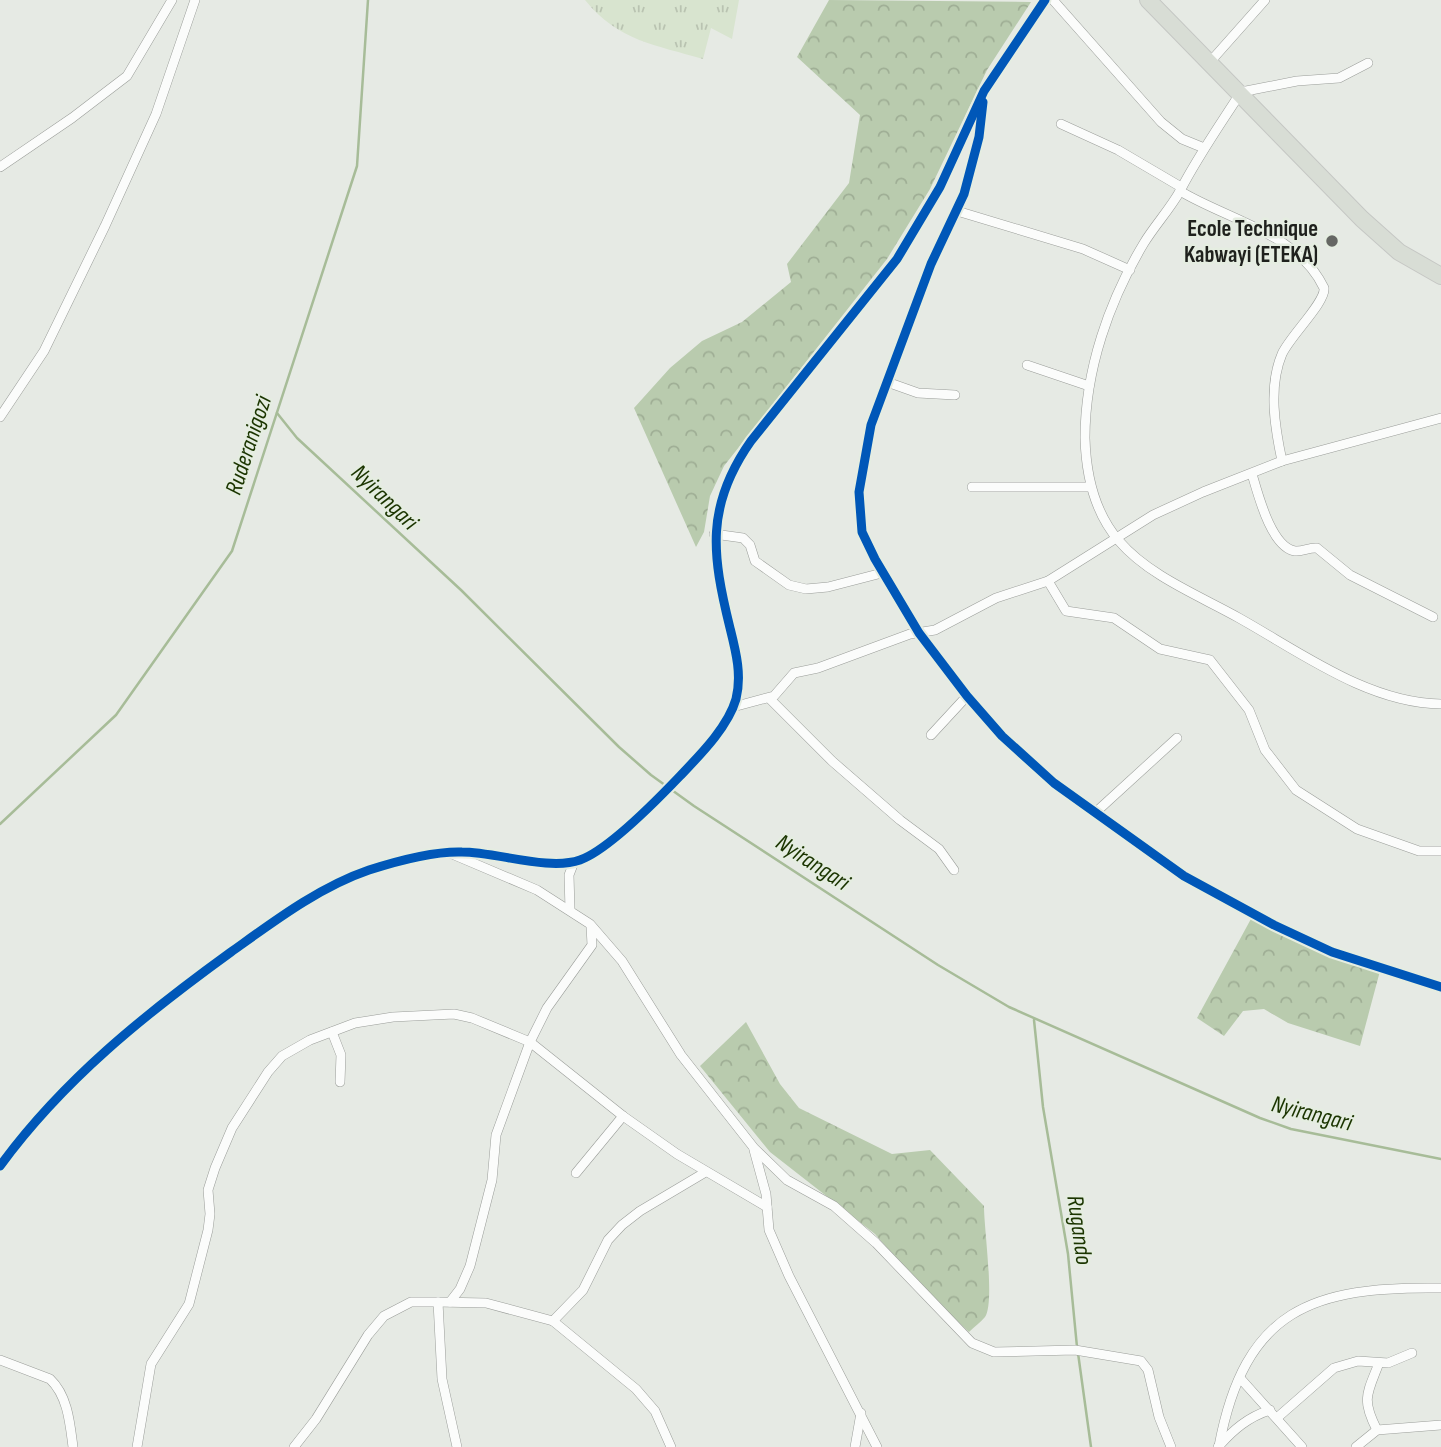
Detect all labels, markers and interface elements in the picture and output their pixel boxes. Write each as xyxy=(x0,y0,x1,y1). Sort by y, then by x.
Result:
place label: Ecole Technique Kabwayi (ETEKA) xyxy=(1184,215,1318,269)
marker: Ecole Technique Kabwayi (ETEKA) xyxy=(1324,233,1340,249)
water label: Ruderanigozi xyxy=(219,391,278,498)
water label: Nyirangari xyxy=(345,458,425,537)
water label: Nyirangari xyxy=(770,828,856,897)
water label: Nyirangari xyxy=(1268,1089,1356,1138)
water label: Rugando xyxy=(1060,1194,1099,1267)

